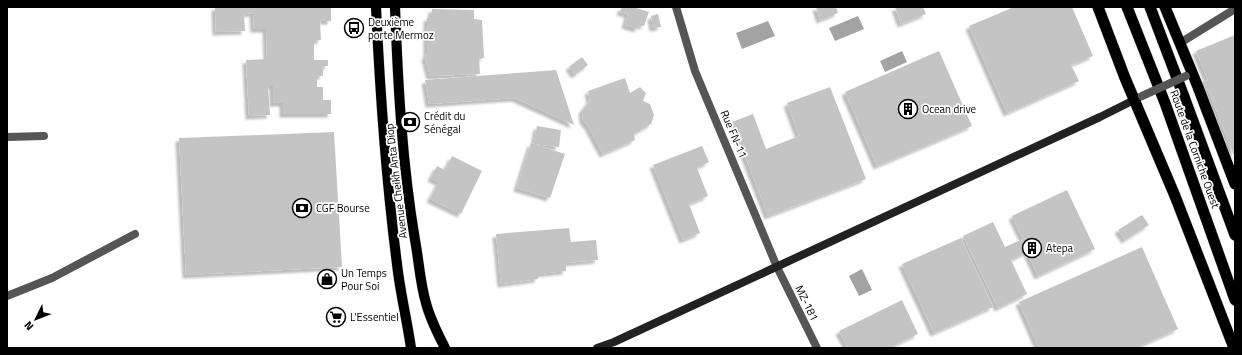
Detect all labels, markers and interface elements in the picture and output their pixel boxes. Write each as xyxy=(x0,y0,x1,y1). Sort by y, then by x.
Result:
place label: Deuxième porte Mermoz xyxy=(368,14,434,43)
bus stop icon: Deuxième porte Mermoz xyxy=(343,17,365,39)
street label: Route de la Corniche Ouest xyxy=(1166,88,1224,210)
building icon: Ocean drive xyxy=(897,98,919,120)
place label: Ocean drive xyxy=(922,101,977,117)
street label: Rue FN-11 xyxy=(717,107,751,161)
place label: Crédit du Sénégal xyxy=(424,108,466,137)
bank icon: Crédit du Sénégal xyxy=(399,111,421,133)
street label: Avenue Cheikh Anta Diop xyxy=(381,122,411,239)
bank icon: CGF Bourse xyxy=(291,197,313,219)
place label: CGF Bourse xyxy=(316,200,370,216)
building icon: Atepa xyxy=(1021,237,1043,259)
place label: Atepa xyxy=(1046,240,1074,256)
place label: Un Temps Pour Soi xyxy=(341,265,387,294)
shop icon: Un Temps Pour Soi xyxy=(316,268,338,290)
street label: MZ-181 xyxy=(791,282,823,324)
north arrow xyxy=(16,299,56,339)
supermarket icon: L'Essentiel xyxy=(325,306,347,328)
place label: L'Essentiel xyxy=(350,309,399,325)
text: N xyxy=(20,318,37,334)

